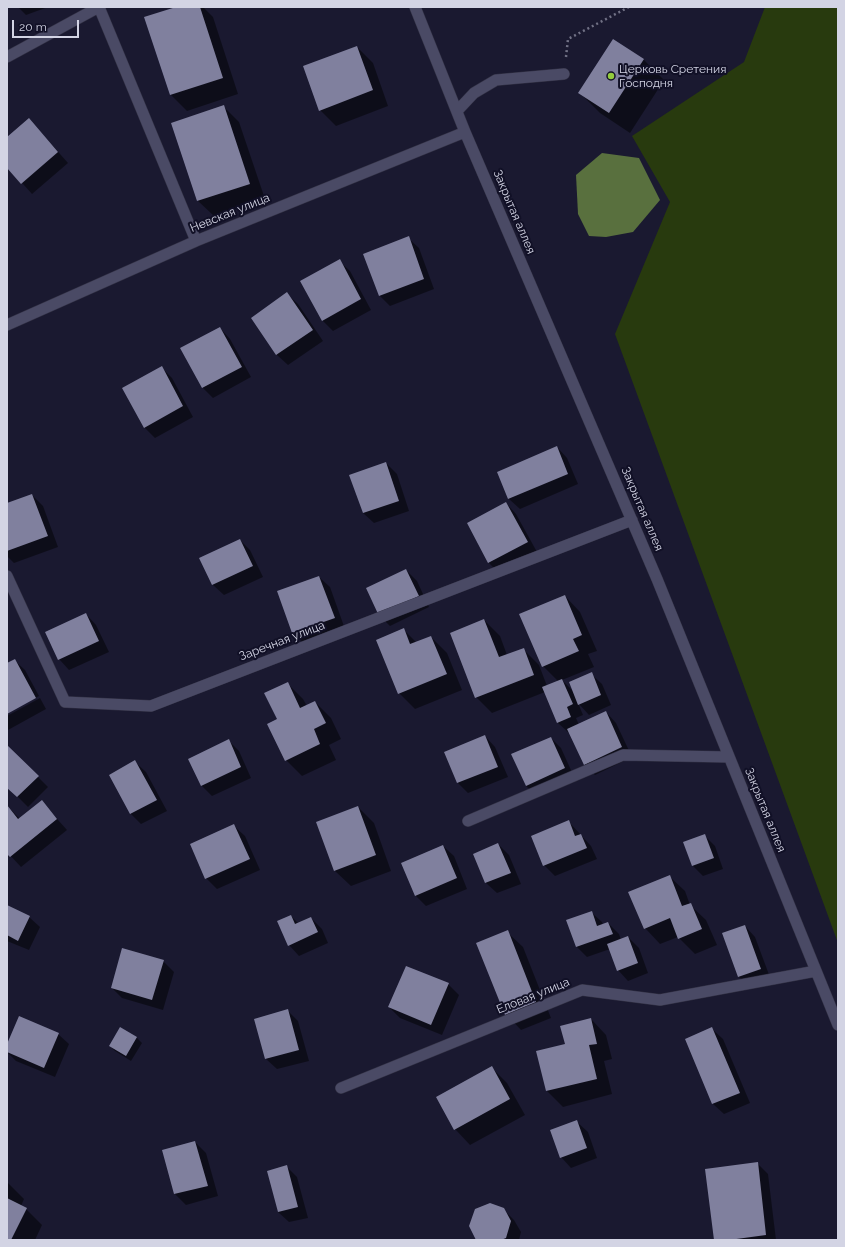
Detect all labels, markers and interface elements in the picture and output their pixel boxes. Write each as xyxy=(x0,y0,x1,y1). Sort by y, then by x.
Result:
scale bar xyxy=(14,12,81,38)
text: 20 m xyxy=(19,20,47,34)
place label: Церковь Сретения Господня xyxy=(619,62,726,90)
marker: Церковь Сретения Господня xyxy=(606,71,616,81)
street label: Закрытая аллея xyxy=(490,168,538,256)
street label: Невская улица xyxy=(188,190,272,236)
street label: Закрытая аллея xyxy=(618,465,666,553)
street label: Заречная улица xyxy=(237,618,327,664)
street label: Закрытая аллея xyxy=(742,766,788,854)
street label: Еловая улица xyxy=(494,975,572,1017)

